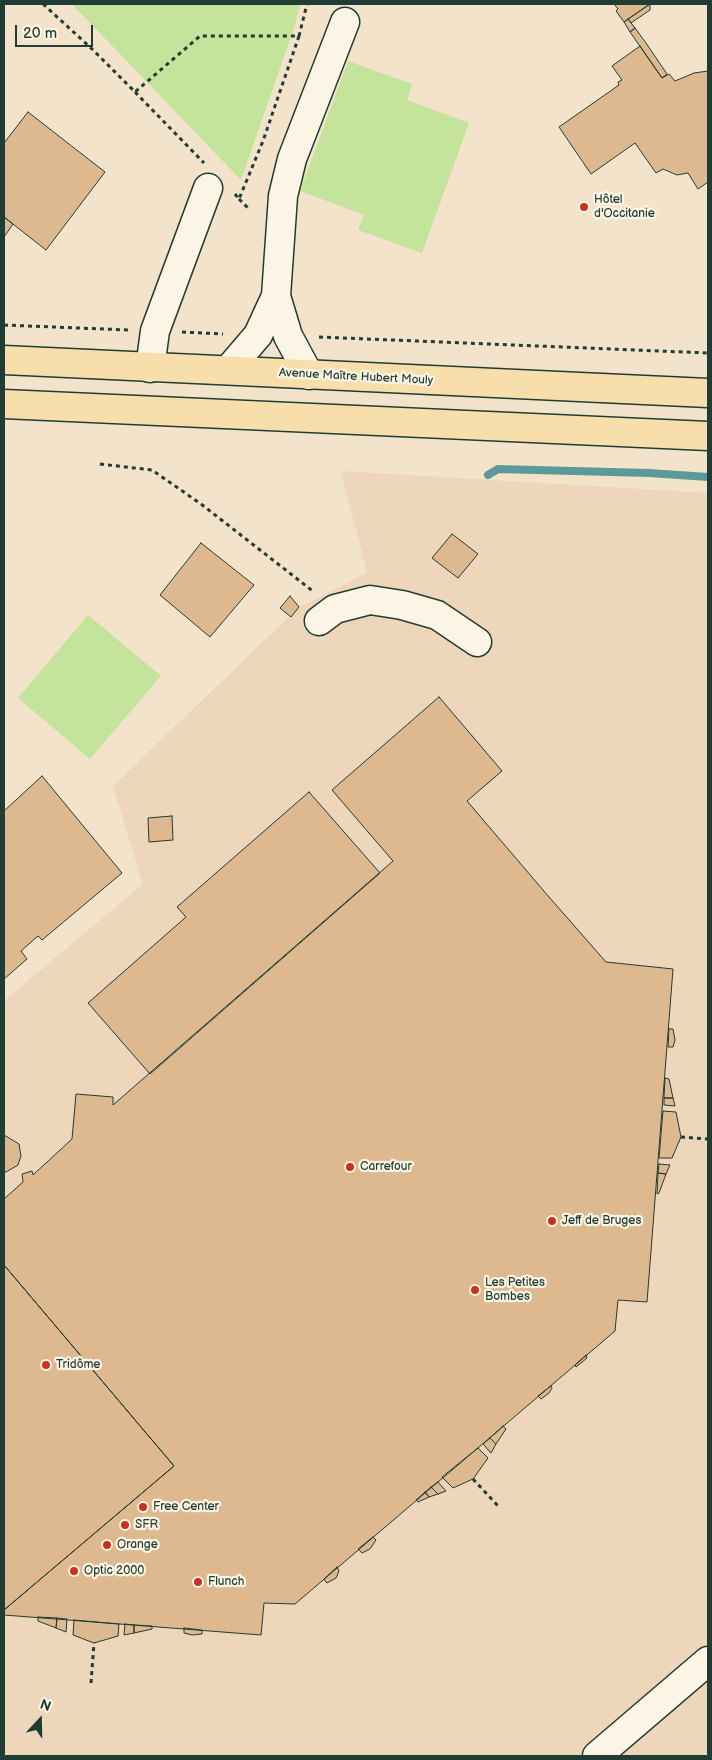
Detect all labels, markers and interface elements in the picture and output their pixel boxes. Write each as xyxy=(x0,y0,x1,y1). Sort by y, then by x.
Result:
scale bar xyxy=(18,15,95,47)
text: 20 m xyxy=(23,24,57,43)
place label: Hôtel d'Occitanie xyxy=(594,193,655,221)
marker: Hôtel d'Occitanie xyxy=(578,201,590,213)
street label: Avenue Maître Hubert Mouly xyxy=(279,366,433,388)
place label: Carrefour xyxy=(360,1160,412,1174)
marker: Carrefour xyxy=(344,1161,356,1173)
place label: Jeff de Bruges xyxy=(562,1214,641,1228)
marker: Jeff de Bruges xyxy=(546,1215,558,1227)
place label: Les Petites Bombes xyxy=(485,1276,545,1304)
marker: Les Petites Bombes xyxy=(469,1284,481,1296)
place label: Tridôme xyxy=(56,1358,100,1372)
marker: Tridôme xyxy=(40,1359,52,1371)
place label: Free Center xyxy=(153,1500,219,1514)
marker: Free Center xyxy=(137,1501,149,1513)
place label: SFR xyxy=(135,1518,158,1532)
marker: SFR xyxy=(119,1519,131,1531)
place label: Orange xyxy=(117,1538,158,1552)
marker: Orange xyxy=(101,1539,113,1551)
place label: Optic 2000 xyxy=(84,1564,144,1578)
marker: Optic 2000 xyxy=(68,1565,80,1577)
place label: Flunch xyxy=(208,1575,244,1589)
marker: Flunch xyxy=(192,1576,204,1588)
north arrow xyxy=(15,1695,65,1745)
text: N xyxy=(38,1696,54,1715)

